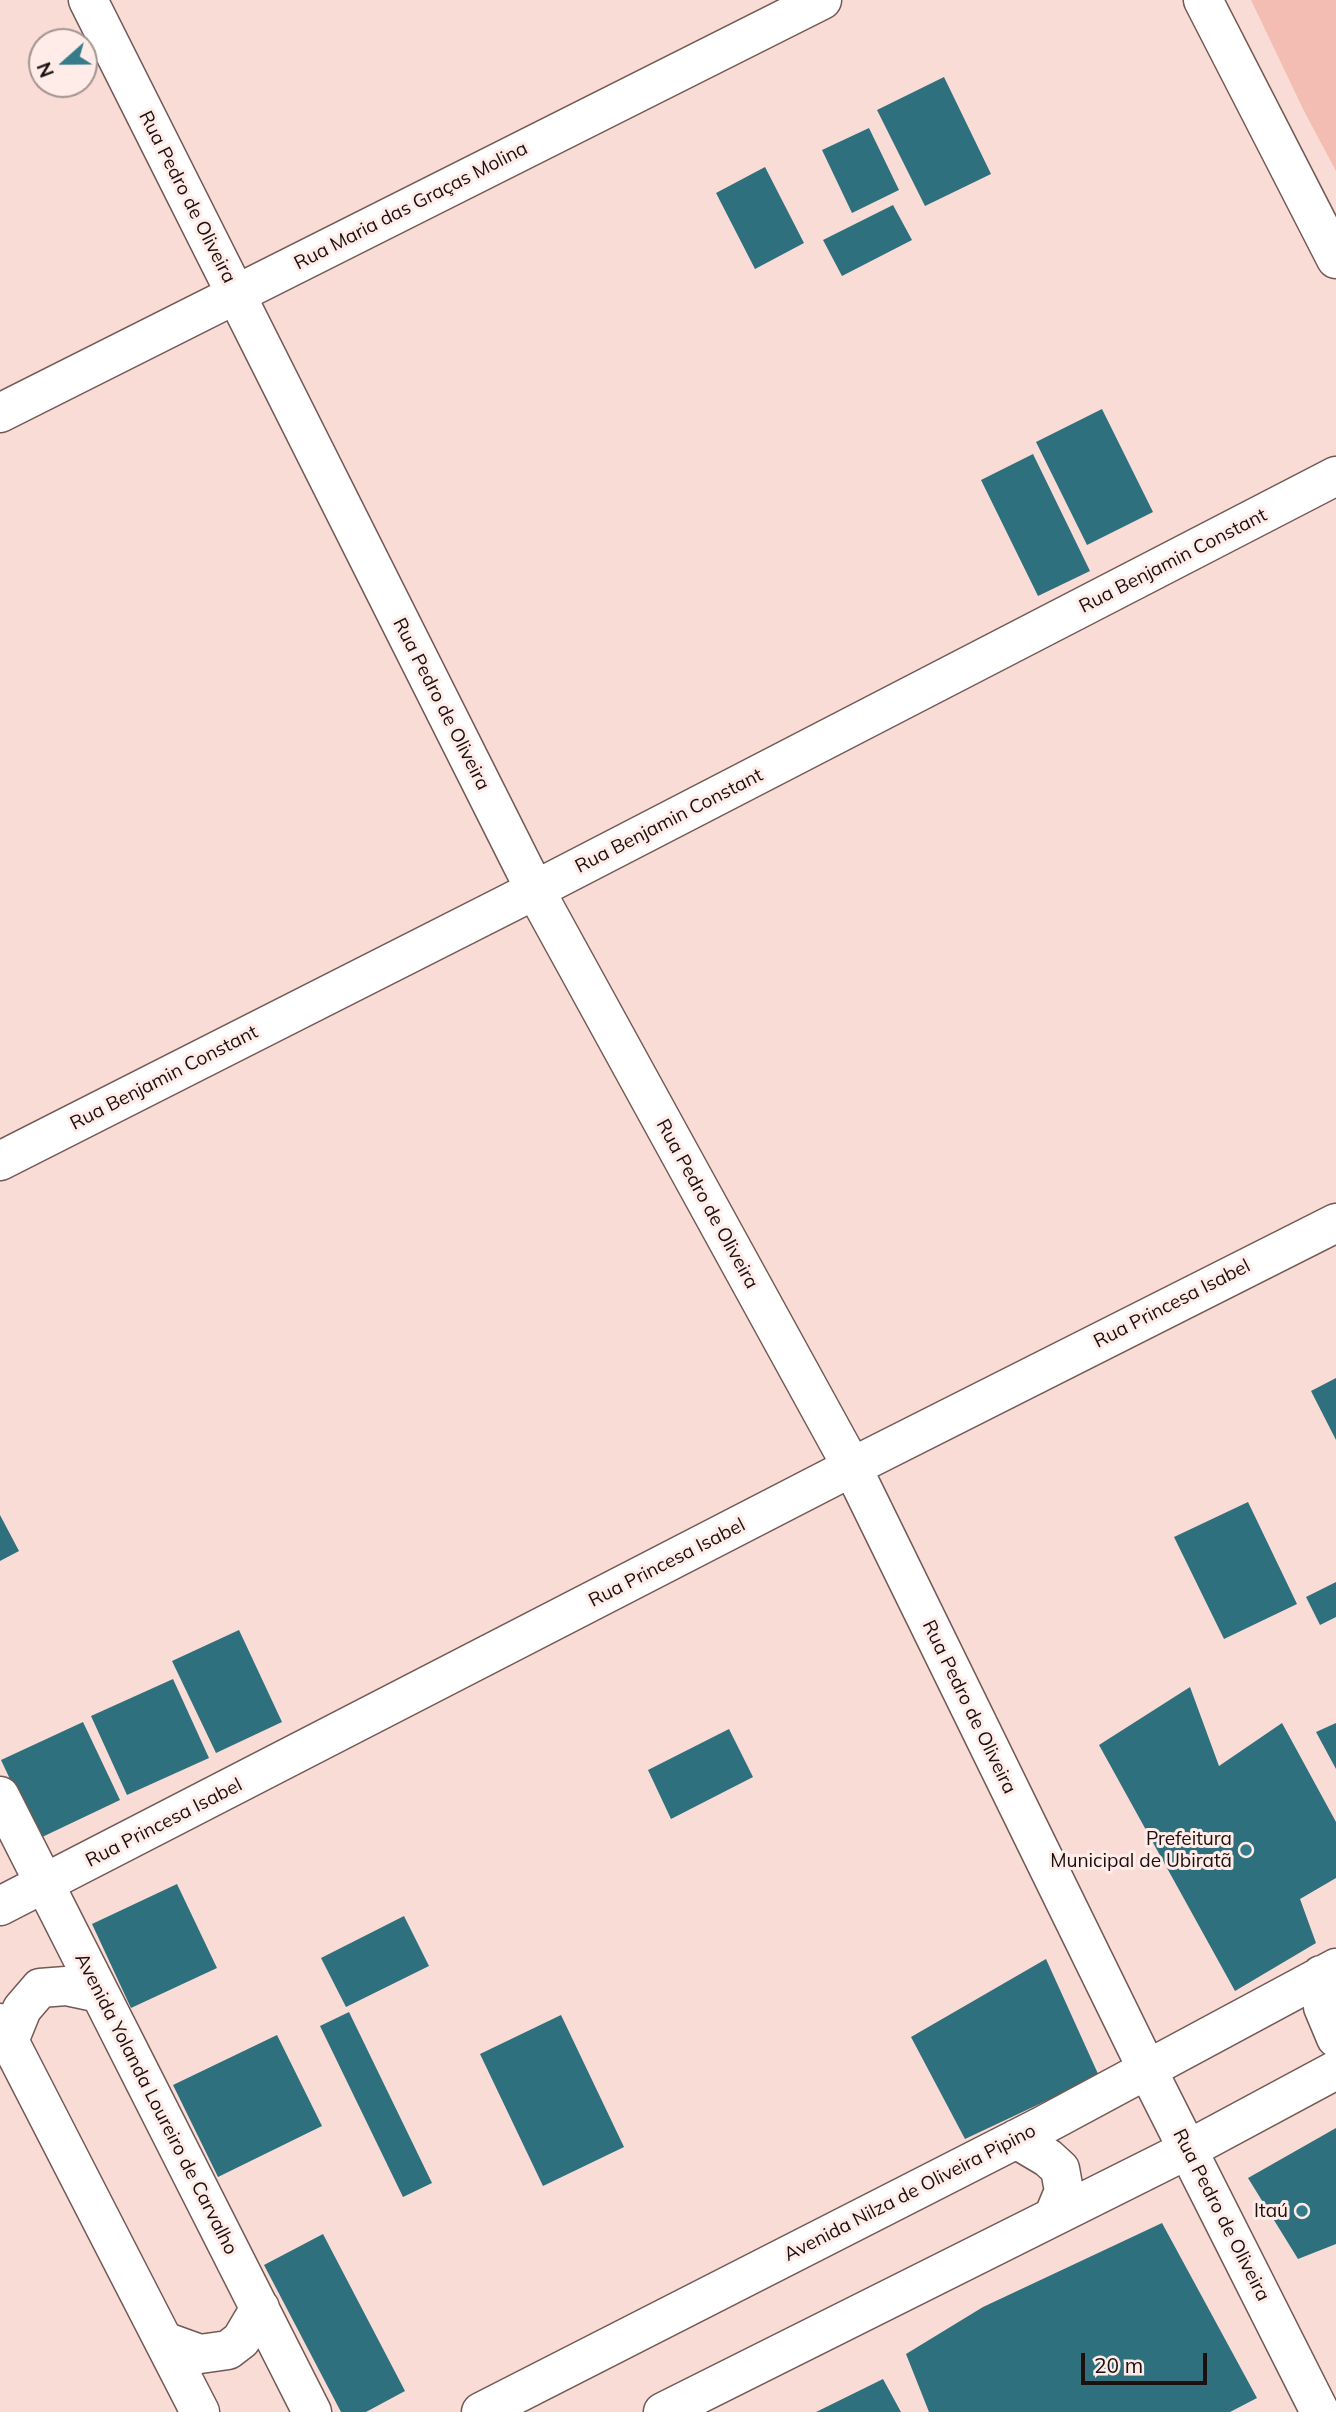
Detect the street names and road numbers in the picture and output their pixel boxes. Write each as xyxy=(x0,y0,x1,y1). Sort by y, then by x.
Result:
street label: Rua Pedro de Oliveira xyxy=(134,107,240,287)
street label: Rua Maria das Graças Molina xyxy=(290,137,532,275)
street label: Rua Benjamin Constant xyxy=(1075,504,1271,618)
street label: Rua Pedro de Oliveira xyxy=(388,614,494,794)
street label: Rua Benjamin Constant xyxy=(571,764,767,878)
street label: Rua Benjamin Constant xyxy=(66,1021,262,1135)
street label: Rua Pedro de Oliveira xyxy=(651,1115,763,1293)
street label: Rua Princesa Isabel xyxy=(1090,1255,1254,1353)
street label: Rua Princesa Isabel xyxy=(585,1514,749,1612)
street label: Rua Pedro de Oliveira xyxy=(917,1617,1021,1797)
street label: Rua Princesa Isabel xyxy=(82,1774,246,1872)
street label: Avenida Yolanda Loureiro de Carvalho xyxy=(70,1949,242,2259)
street label: Avenida Nilza de Oliveira Pipino xyxy=(780,2119,1040,2267)
street label: Rua Pedro de Oliveira xyxy=(1168,2125,1274,2305)

